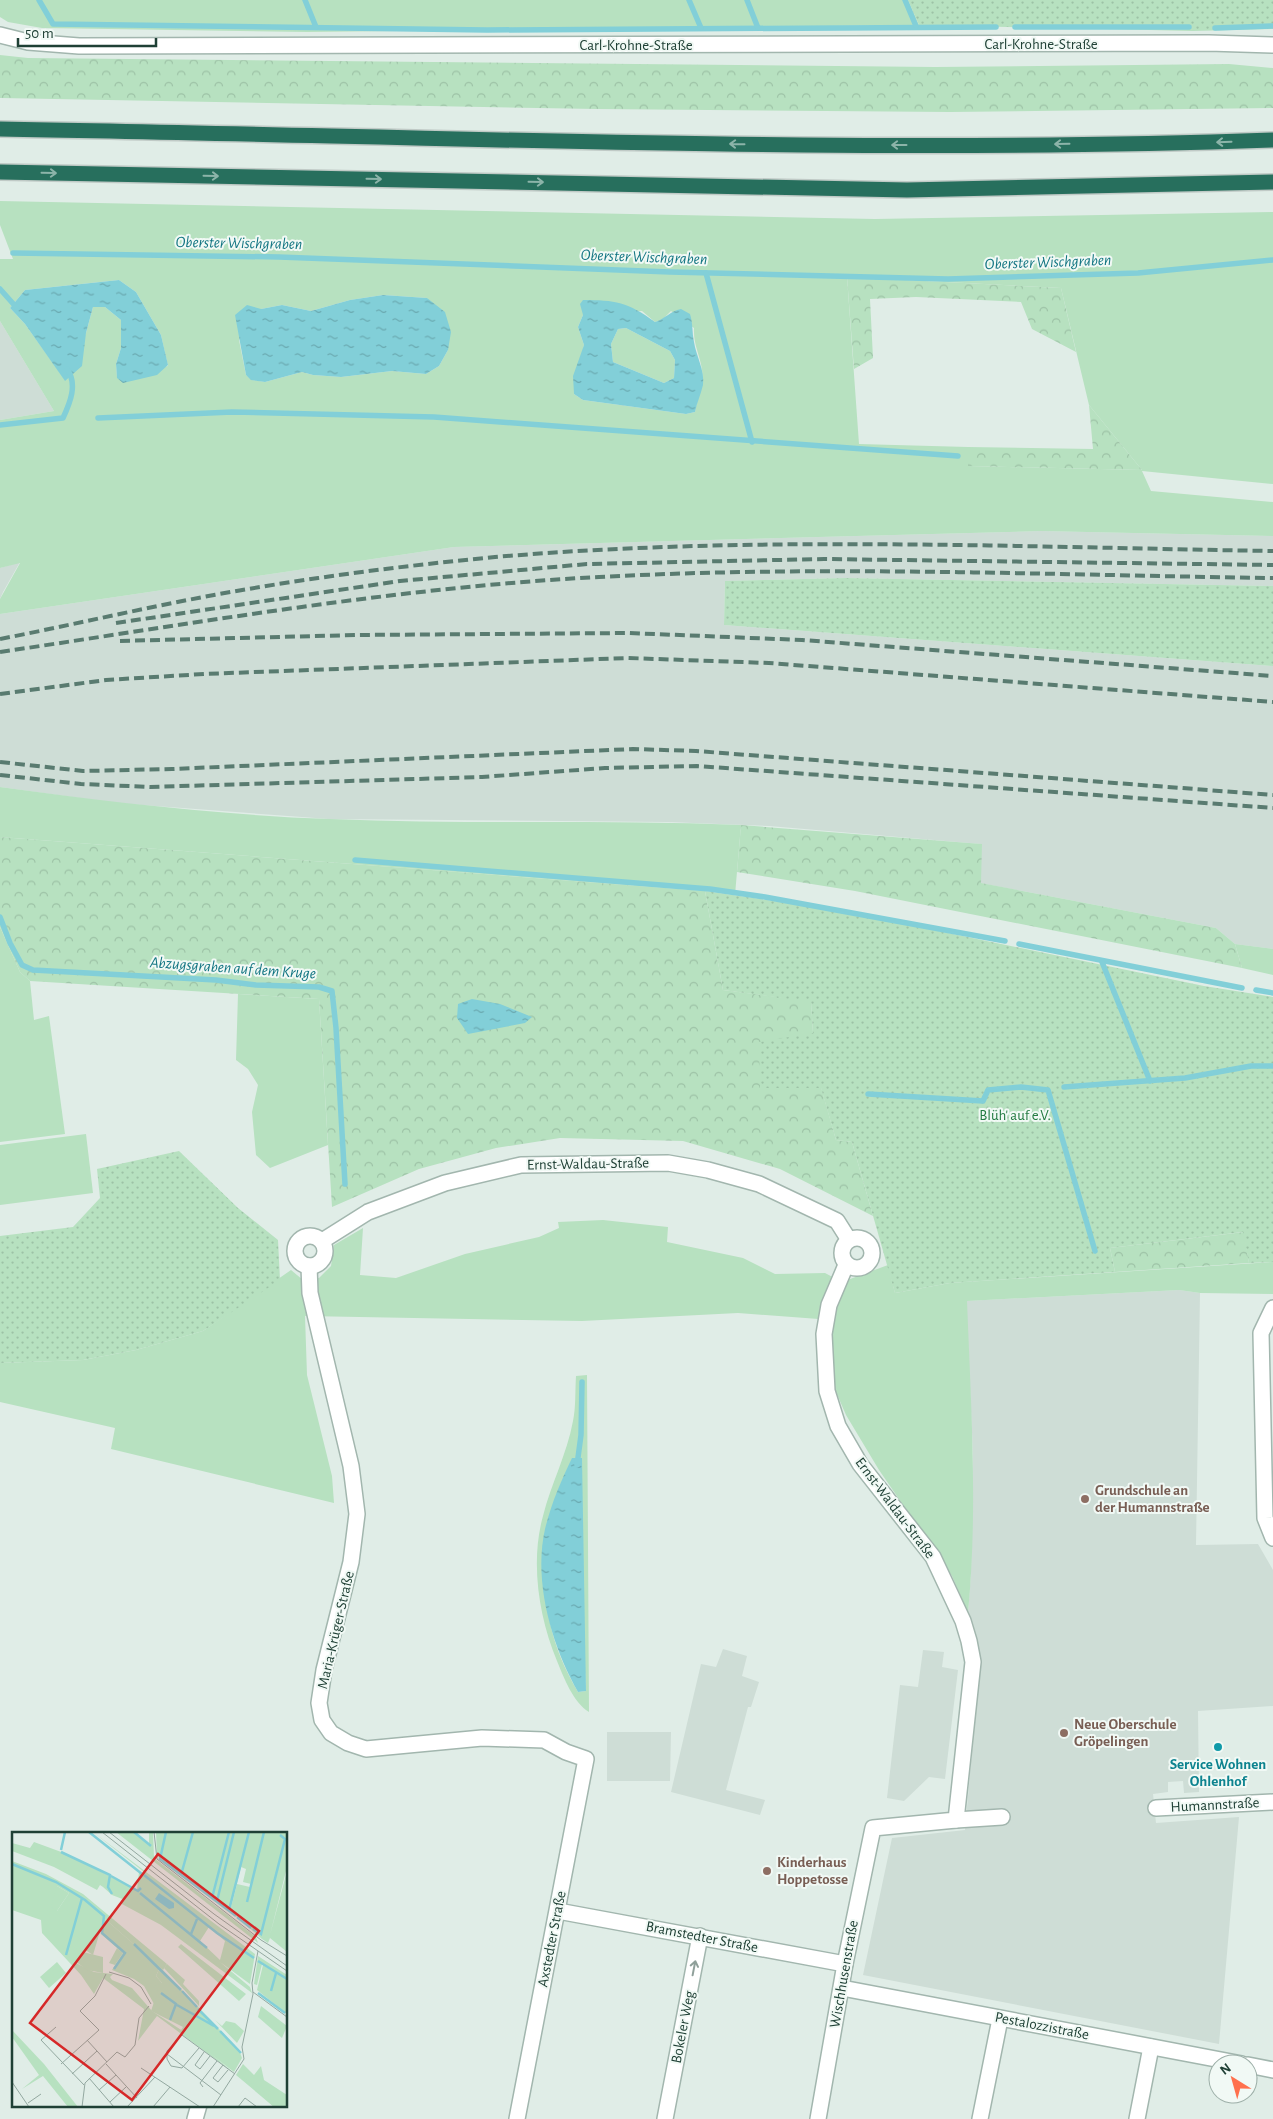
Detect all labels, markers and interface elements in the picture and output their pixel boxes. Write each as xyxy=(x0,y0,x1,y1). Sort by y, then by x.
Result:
scale bar xyxy=(18,15,155,47)
text: 50 m xyxy=(25,26,54,41)
street label: Carl-Krohne-Straße xyxy=(984,37,1098,52)
street label: Carl-Krohne-Straße xyxy=(579,38,693,53)
one-way arrow xyxy=(1217,137,1233,146)
one-way arrow xyxy=(729,139,745,148)
one-way arrow xyxy=(892,140,908,150)
one-way arrow xyxy=(1054,140,1070,149)
one-way arrow xyxy=(40,168,56,178)
one-way arrow xyxy=(202,171,219,181)
one-way arrow xyxy=(365,174,381,184)
one-way arrow xyxy=(528,178,544,187)
water label: Oberster Wischgraben xyxy=(176,234,302,252)
water label: Oberster Wischgraben xyxy=(580,247,708,267)
water label: Oberster Wischgraben xyxy=(984,252,1112,272)
water label: Abzugsgraben auf dem Kruge xyxy=(149,954,316,982)
park label: Blüh' auf e.V. xyxy=(979,1108,1051,1123)
street label: Ernst-Waldau-Straße xyxy=(527,1155,649,1173)
street label: Ernst-Waldau-Straße xyxy=(852,1455,938,1561)
place label: Grundschule an der Humannstraße xyxy=(1095,1483,1210,1515)
marker: Grundschule an der Humannstraße xyxy=(1079,1493,1091,1505)
street label: Maria-Krüger-Straße xyxy=(315,1570,357,1690)
place label: Neue Oberschule Gröpelingen xyxy=(1074,1717,1177,1749)
marker: Neue Oberschule Gröpelingen xyxy=(1058,1727,1070,1739)
marker: Service Wohnen Ohlenhof xyxy=(1212,1741,1224,1753)
place label: Service Wohnen Ohlenhof xyxy=(1170,1757,1266,1789)
street label: Humannstraße xyxy=(1170,1795,1260,1815)
inset map xyxy=(12,1832,288,2106)
place label: Kinderhaus Hoppetosse xyxy=(777,1855,848,1887)
marker: Kinderhaus Hoppetosse xyxy=(761,1865,773,1877)
street label: Axstedter Straße xyxy=(535,1890,569,1988)
street label: Bramstedter Straße xyxy=(645,1919,759,1955)
street label: Wischhusenstraße xyxy=(827,1919,861,2029)
one-way arrow xyxy=(690,1960,699,1976)
street label: Bokeler Weg xyxy=(669,1989,698,2065)
street label: Pestalozzistraße xyxy=(994,2010,1090,2042)
north arrow xyxy=(1208,2054,1258,2104)
text: N xyxy=(1218,2061,1234,2078)

